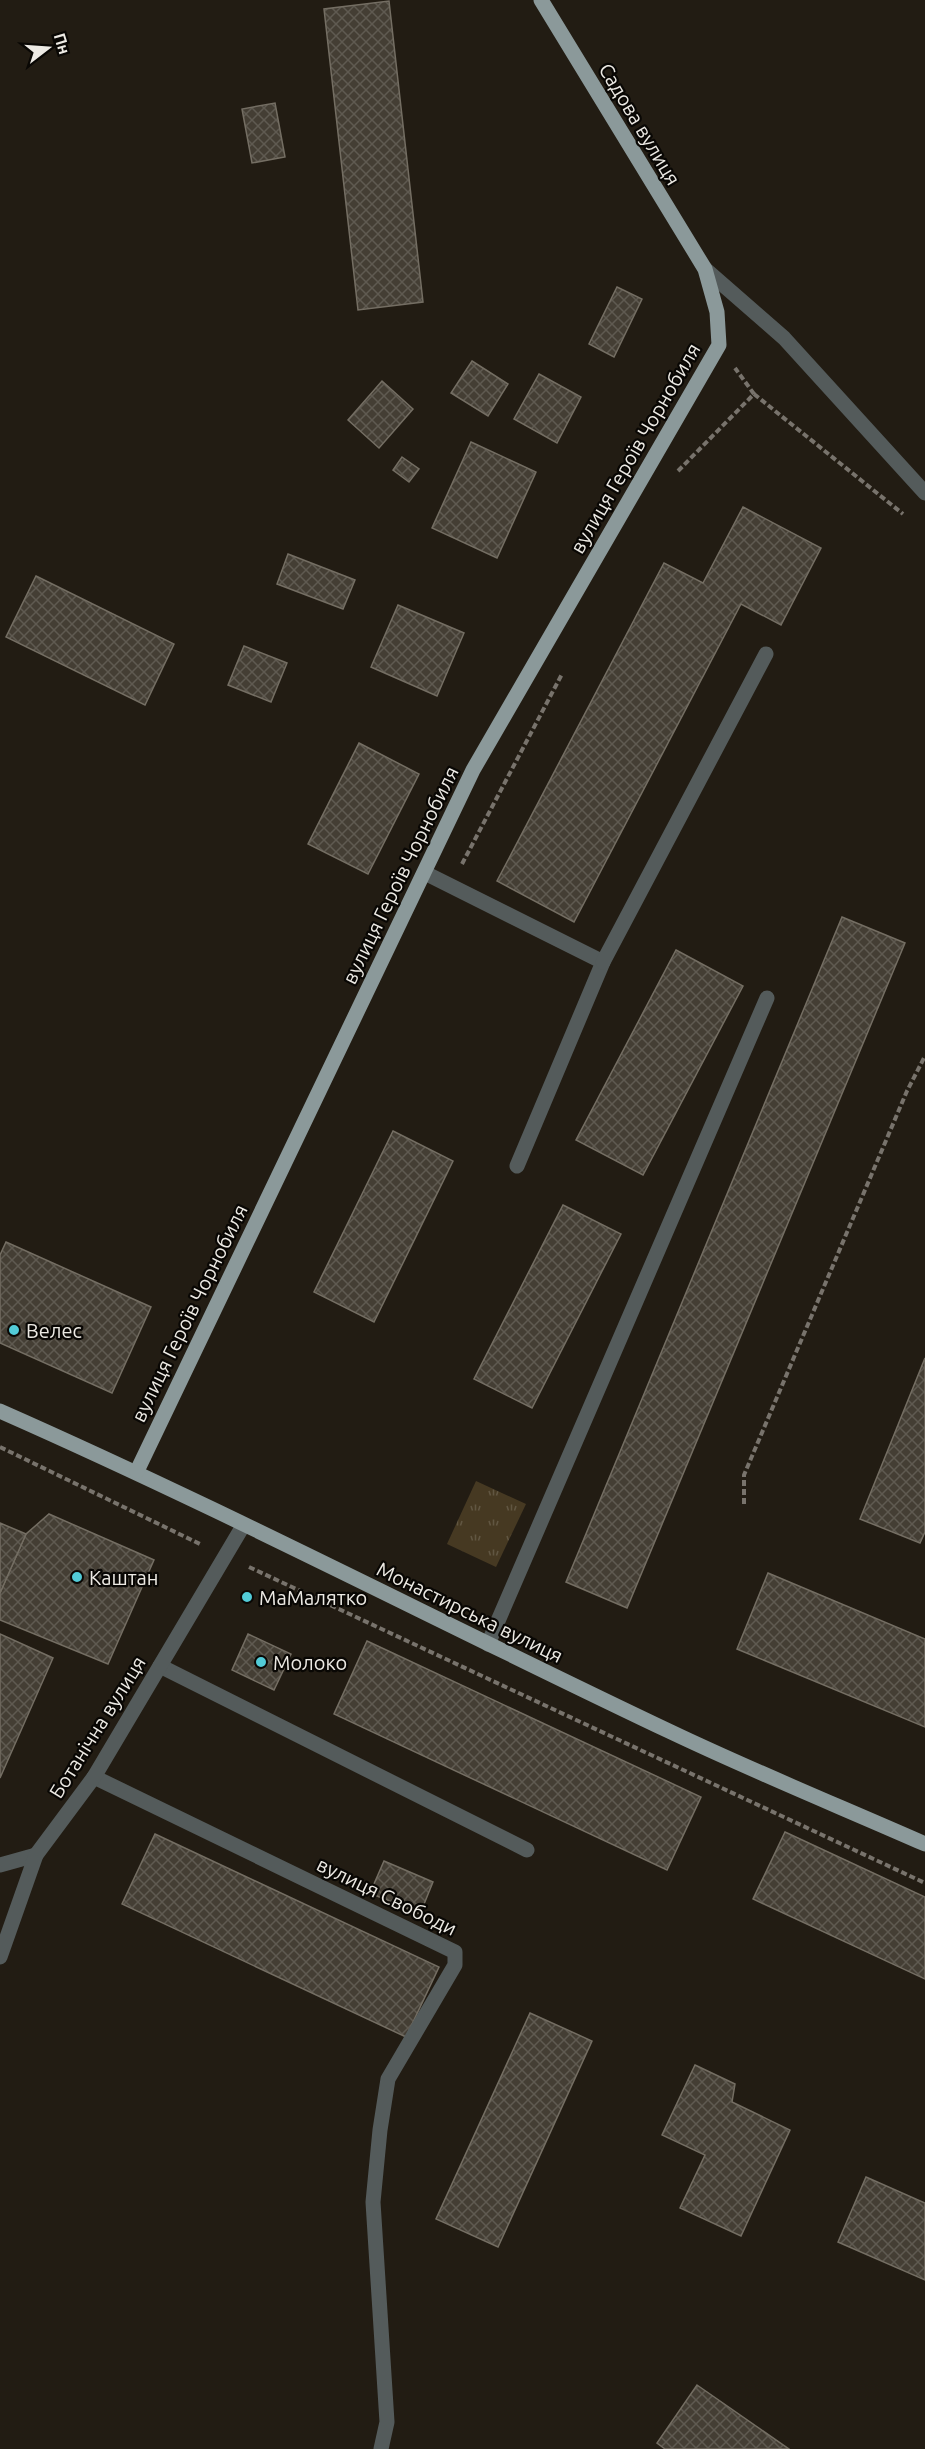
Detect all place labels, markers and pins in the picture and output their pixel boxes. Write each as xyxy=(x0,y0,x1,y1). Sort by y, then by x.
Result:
place label: Велес xyxy=(26,1319,82,1342)
marker: Велес xyxy=(7,1323,21,1337)
place label: Каштан xyxy=(89,1566,159,1589)
marker: Каштан xyxy=(70,1570,84,1584)
place label: МаМалятко xyxy=(259,1586,367,1609)
marker: МаМалятко xyxy=(240,1590,254,1604)
place label: Молоко xyxy=(273,1651,347,1674)
marker: Молоко xyxy=(254,1655,268,1669)

